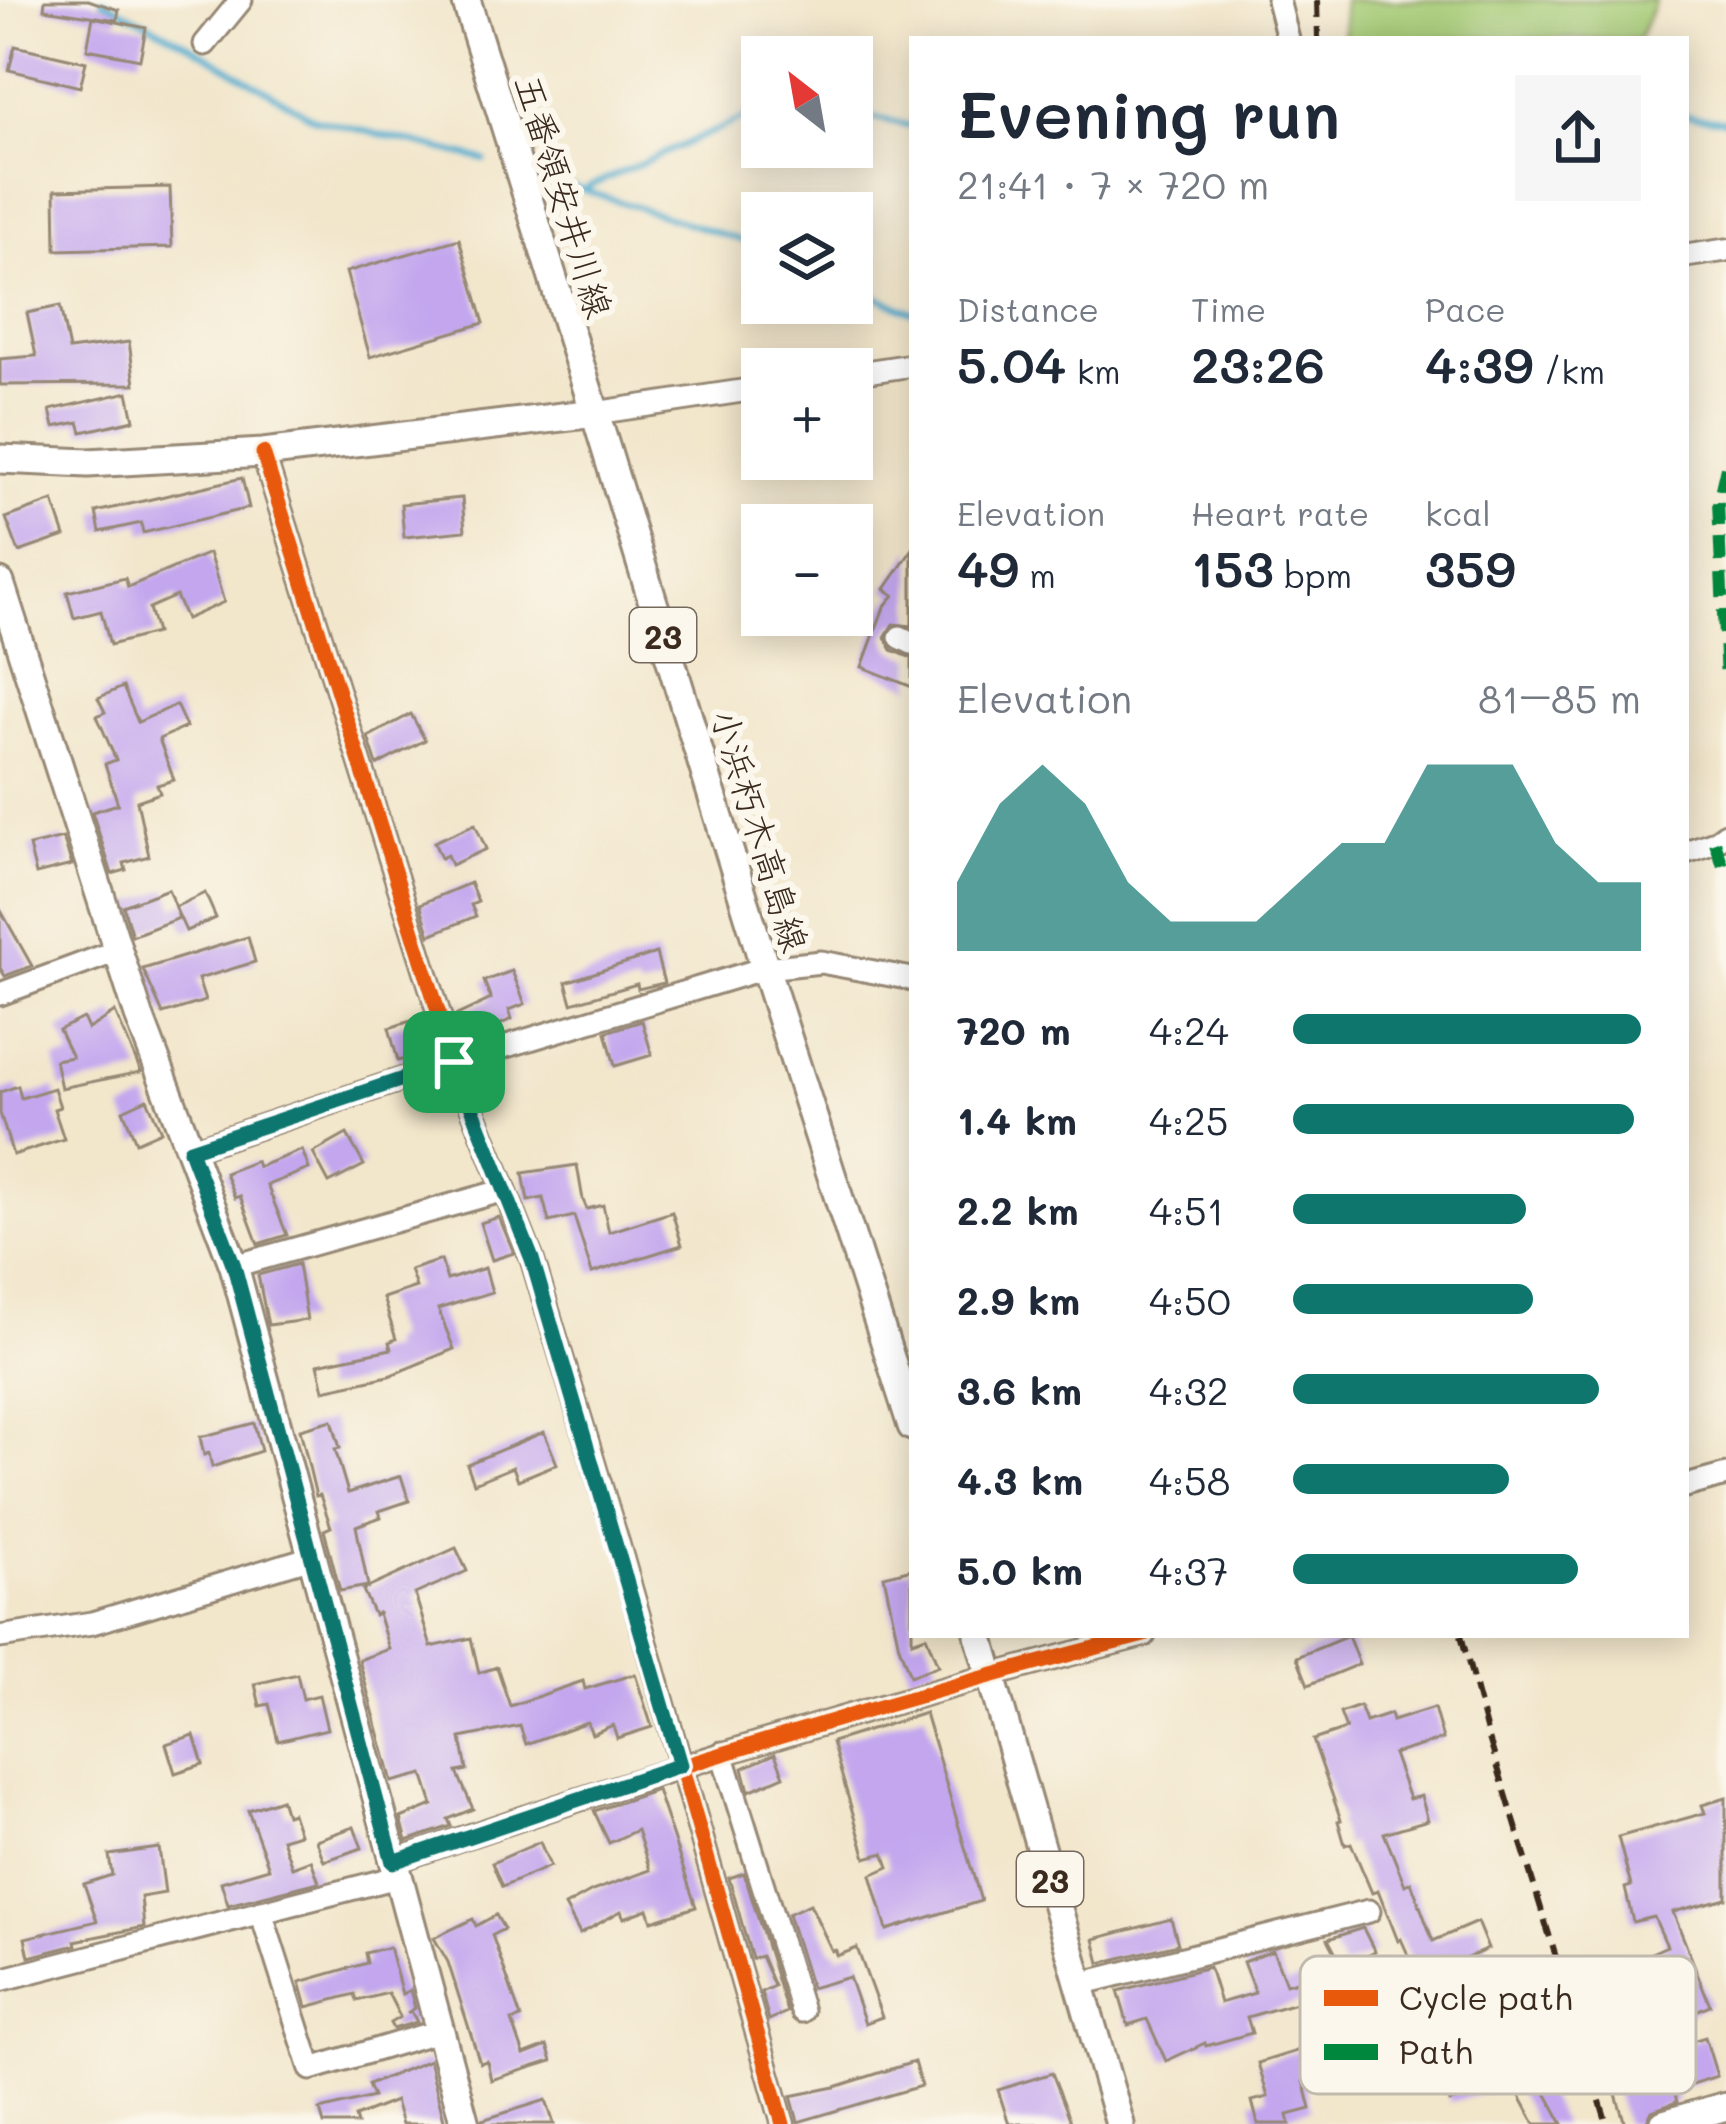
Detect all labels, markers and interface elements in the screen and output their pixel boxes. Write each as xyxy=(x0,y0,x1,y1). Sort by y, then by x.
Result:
north arrow xyxy=(741,36,873,168)
map controls xyxy=(741,36,873,636)
street label: 五番領安井川線 xyxy=(506,69,624,323)
text: Evening run xyxy=(957,70,1340,156)
button: share xyxy=(1515,75,1641,201)
text: 21:41 · 7 × 720 m xyxy=(957,158,1269,209)
button: layers xyxy=(741,192,873,324)
text: Distance xyxy=(957,287,1099,330)
text: Time xyxy=(1191,287,1266,330)
text: Pace xyxy=(1425,287,1506,330)
text: 5.04 xyxy=(957,330,1066,397)
text: 23:26 xyxy=(1191,330,1325,397)
text: 4:39 xyxy=(1425,330,1533,397)
button: + xyxy=(741,348,873,480)
text: km xyxy=(1066,349,1121,392)
text: /km xyxy=(1533,349,1605,392)
text: Elevation xyxy=(957,491,1105,534)
text: Heart rate xyxy=(1191,491,1369,534)
text: kcal xyxy=(1425,491,1491,534)
button: − xyxy=(741,504,873,636)
text: 49 xyxy=(957,534,1019,601)
text: 153 xyxy=(1191,534,1274,601)
text: 359 xyxy=(1425,534,1516,601)
text: m xyxy=(1019,553,1056,596)
text: bpm xyxy=(1274,553,1352,596)
road number: 23 xyxy=(630,608,696,662)
text: Elevation xyxy=(957,672,1132,723)
text: 81–85 m xyxy=(1478,672,1641,723)
street label: 小浜朽木高島線 xyxy=(702,703,820,957)
text: 720 m xyxy=(957,1004,1071,1055)
text: 4:24 xyxy=(1149,1004,1229,1055)
pin xyxy=(403,1011,505,1113)
icon: arrive xyxy=(421,1029,487,1095)
text: 1.4 km xyxy=(957,1094,1077,1145)
text: 4:25 xyxy=(1149,1094,1228,1145)
text: 2.2 km xyxy=(957,1184,1079,1235)
text: 4:51 xyxy=(1149,1184,1224,1235)
text: 2.9 km xyxy=(957,1274,1080,1325)
text: 4:50 xyxy=(1149,1274,1231,1325)
text: 3.6 km xyxy=(957,1364,1082,1415)
text: 4:32 xyxy=(1149,1364,1229,1415)
text: 4.3 km xyxy=(957,1454,1083,1505)
text: 4:58 xyxy=(1149,1454,1230,1505)
text: 5.0 km xyxy=(957,1544,1083,1595)
text: 4:37 xyxy=(1149,1544,1229,1595)
road number: 23 xyxy=(1017,1852,1083,1906)
legend xyxy=(1300,1956,1696,2094)
text: Cycle path xyxy=(1399,1975,1573,2019)
text: Path xyxy=(1399,2029,1473,2072)

